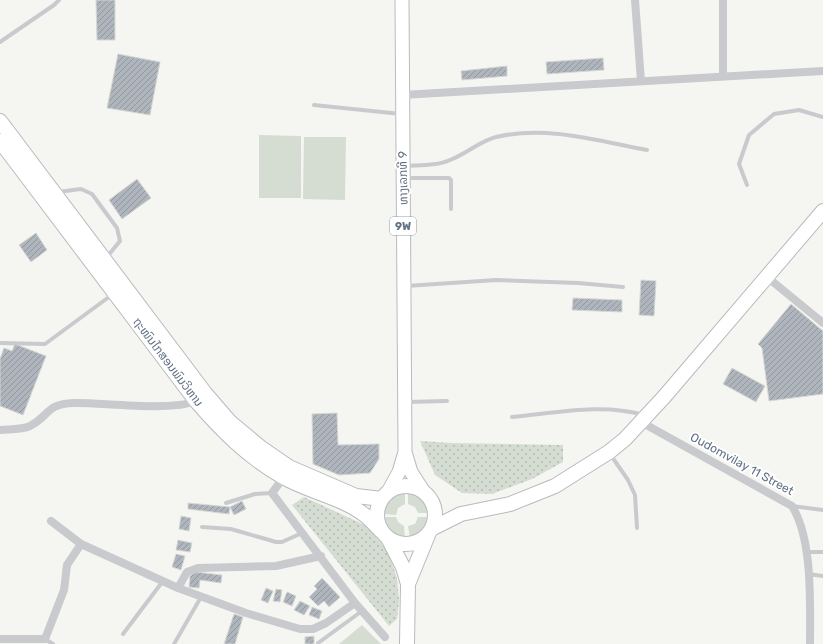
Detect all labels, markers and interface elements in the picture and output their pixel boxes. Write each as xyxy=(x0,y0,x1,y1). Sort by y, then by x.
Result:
street label: ທາງເລກທີ 9 xyxy=(396,151,410,205)
road number: 9W xyxy=(390,217,416,235)
street label: ຖະໜົນໄກສອນພົມວິຫານ xyxy=(130,315,206,409)
street label: Oudomvilay 11 Street xyxy=(688,430,796,498)

